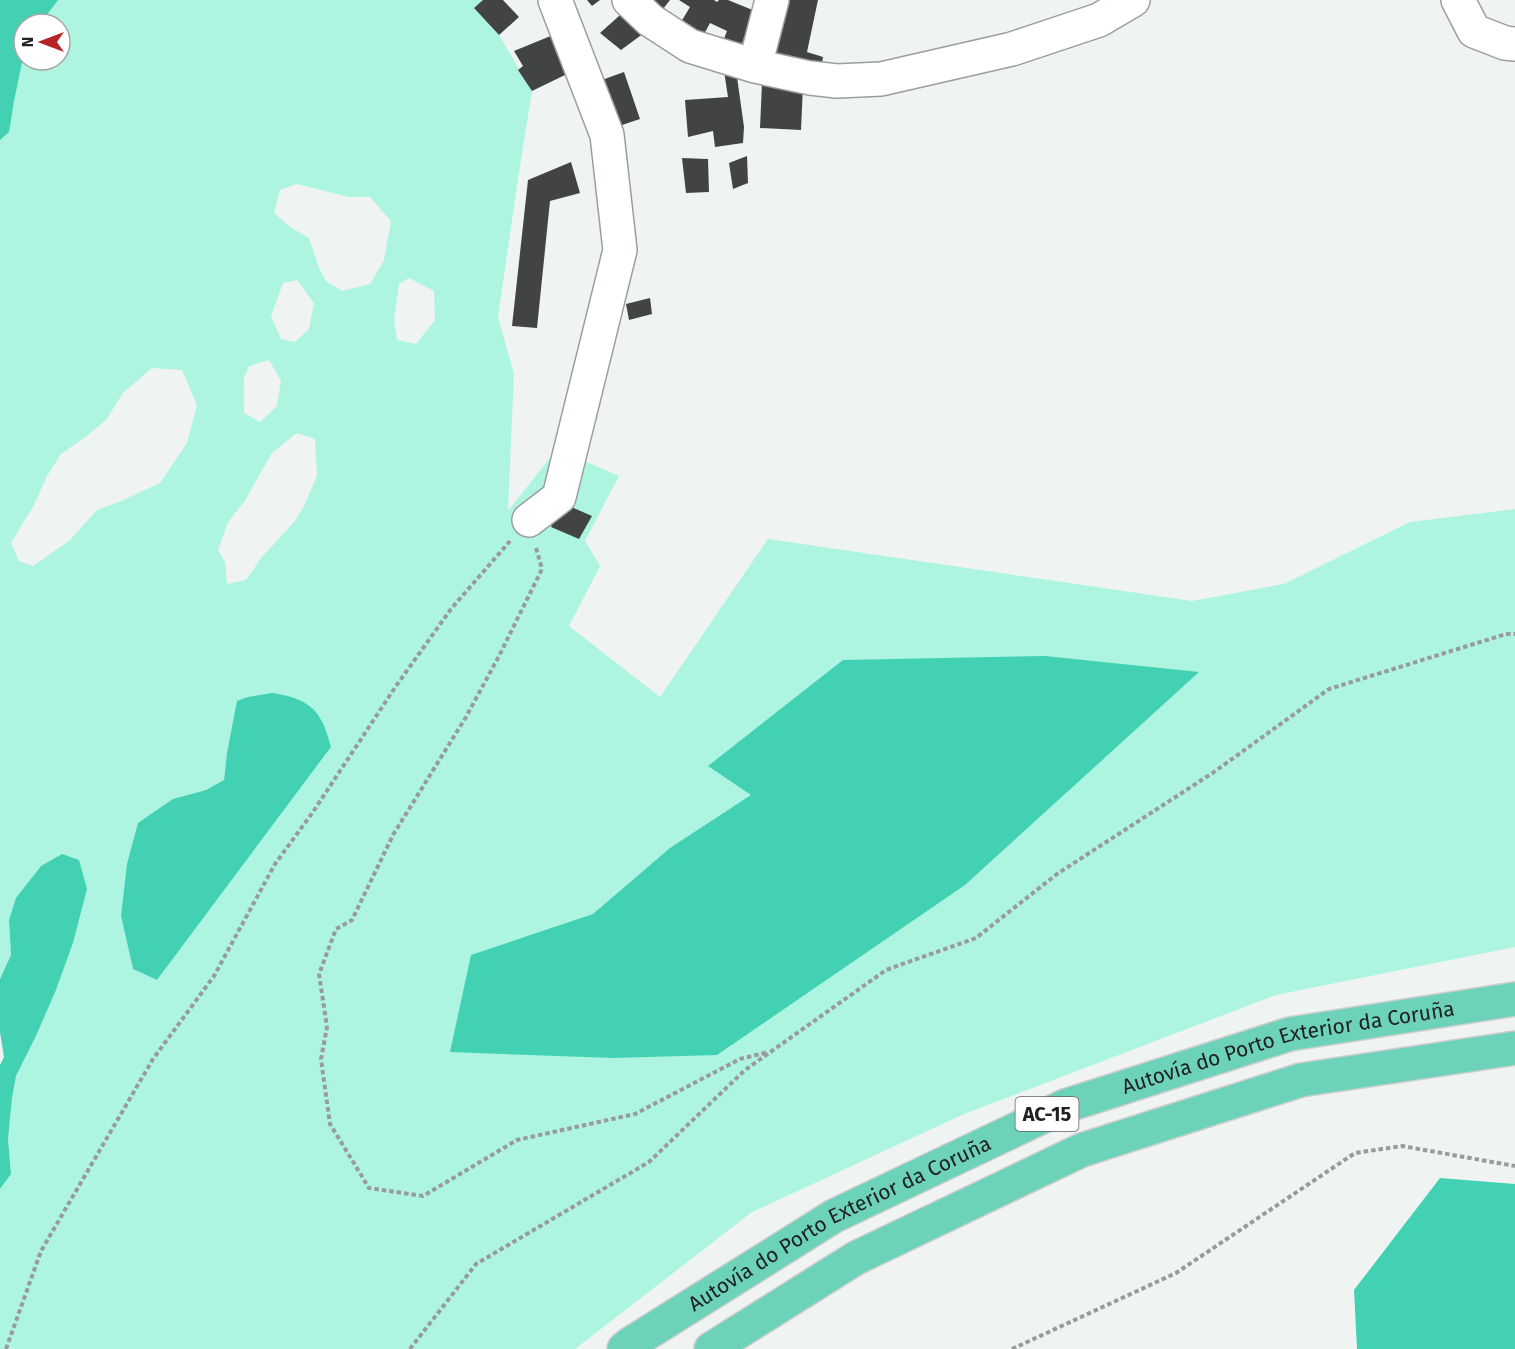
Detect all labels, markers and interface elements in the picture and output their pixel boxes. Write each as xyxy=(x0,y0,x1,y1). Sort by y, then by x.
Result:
north arrow xyxy=(12,12,72,72)
text: N xyxy=(18,37,37,47)
street label: Autovía do Porto Exterior da Coruña xyxy=(1119,996,1456,1100)
road number: AC-15 xyxy=(1016,1097,1078,1131)
street label: Autovía do Porto Exterior da Coruña xyxy=(683,1130,995,1317)

